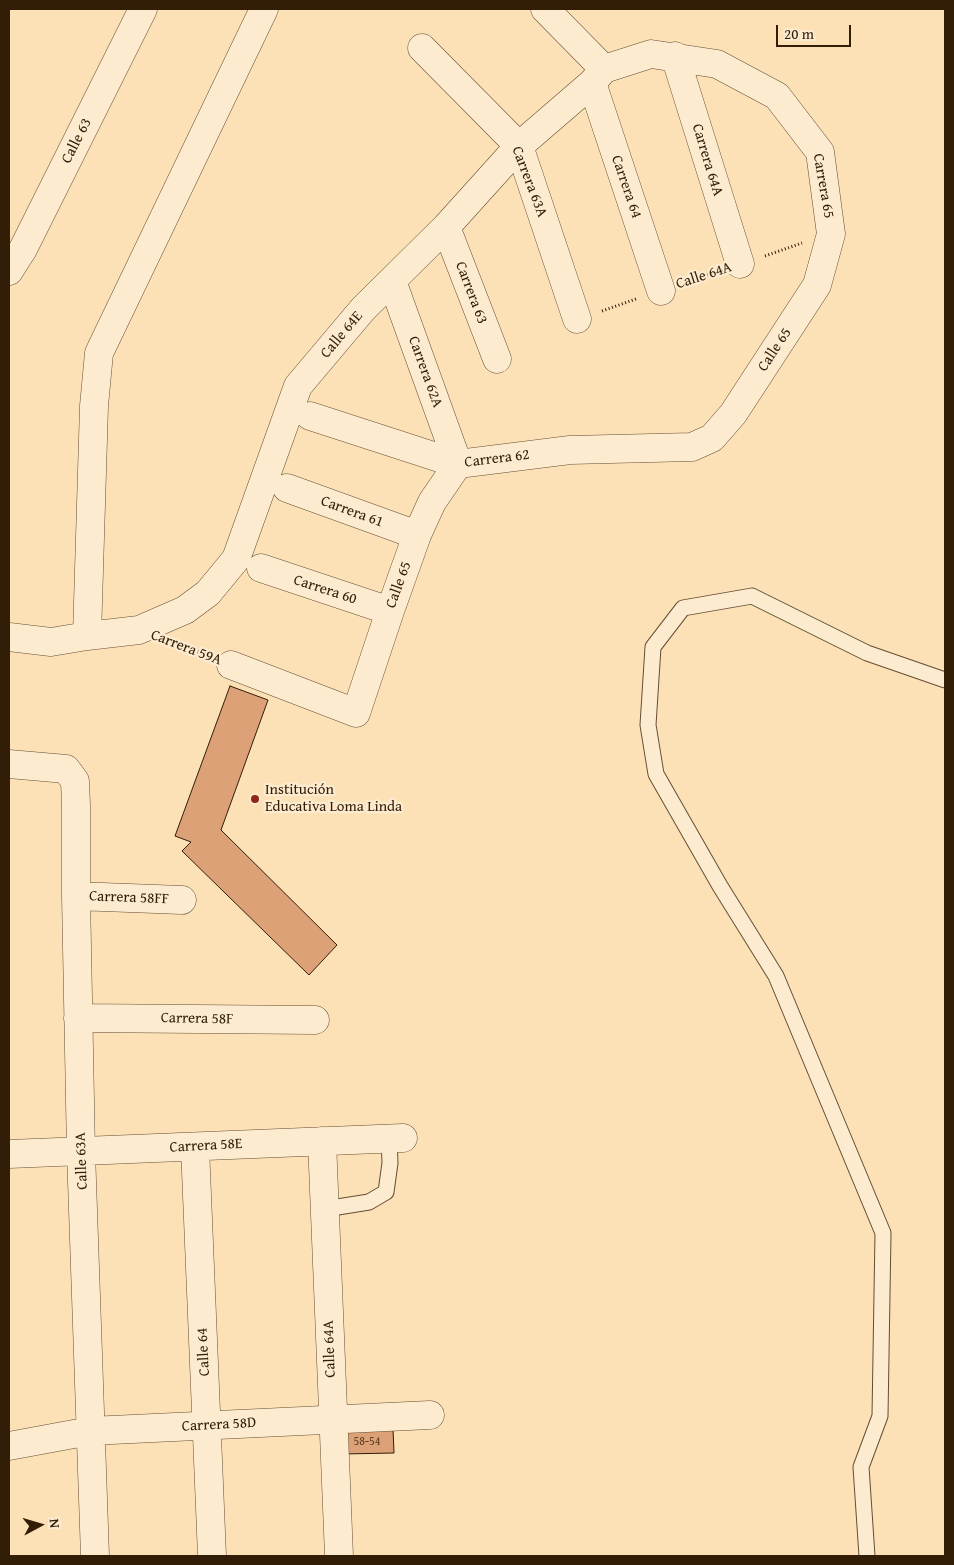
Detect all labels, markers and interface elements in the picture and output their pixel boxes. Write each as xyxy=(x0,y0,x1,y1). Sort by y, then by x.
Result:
scale bar xyxy=(779,15,854,47)
text: 20 m xyxy=(784,23,814,44)
street label: Calle 63 xyxy=(58,115,96,167)
street label: Carrera 64A xyxy=(688,122,726,198)
street label: Carrera 63A xyxy=(507,144,551,220)
street label: Carrera 65 xyxy=(808,152,838,220)
street label: Carrera 64 xyxy=(607,153,645,221)
street label: Carrera 63 xyxy=(451,259,491,327)
street label: Calle 64A xyxy=(674,259,734,293)
street label: Calle 64E xyxy=(317,308,367,362)
street label: Calle 65 xyxy=(754,325,796,375)
street label: Carrera 62A xyxy=(404,334,446,410)
street label: Carrera 62 xyxy=(464,446,530,472)
street label: Carrera 61 xyxy=(318,492,386,532)
street label: Calle 65 xyxy=(382,559,416,611)
street label: Carrera 60 xyxy=(291,571,359,609)
street label: Carrera 59A xyxy=(148,626,224,670)
place label: Institución Educativa Loma Linda xyxy=(265,781,402,816)
marker: Institución Educativa Loma Linda xyxy=(249,793,261,805)
street label: Carrera 58FF xyxy=(89,888,169,908)
street label: Carrera 58F xyxy=(161,1009,233,1029)
street label: Calle 63A xyxy=(72,1132,92,1190)
street label: Carrera 58E xyxy=(169,1135,243,1157)
street label: Calle 64A xyxy=(320,1320,340,1378)
street label: Calle 64 xyxy=(194,1327,214,1377)
street label: Carrera 58D xyxy=(181,1414,257,1436)
house number: 58-54 xyxy=(353,1435,381,1449)
north arrow xyxy=(15,1500,65,1550)
text: N xyxy=(44,1518,65,1529)

